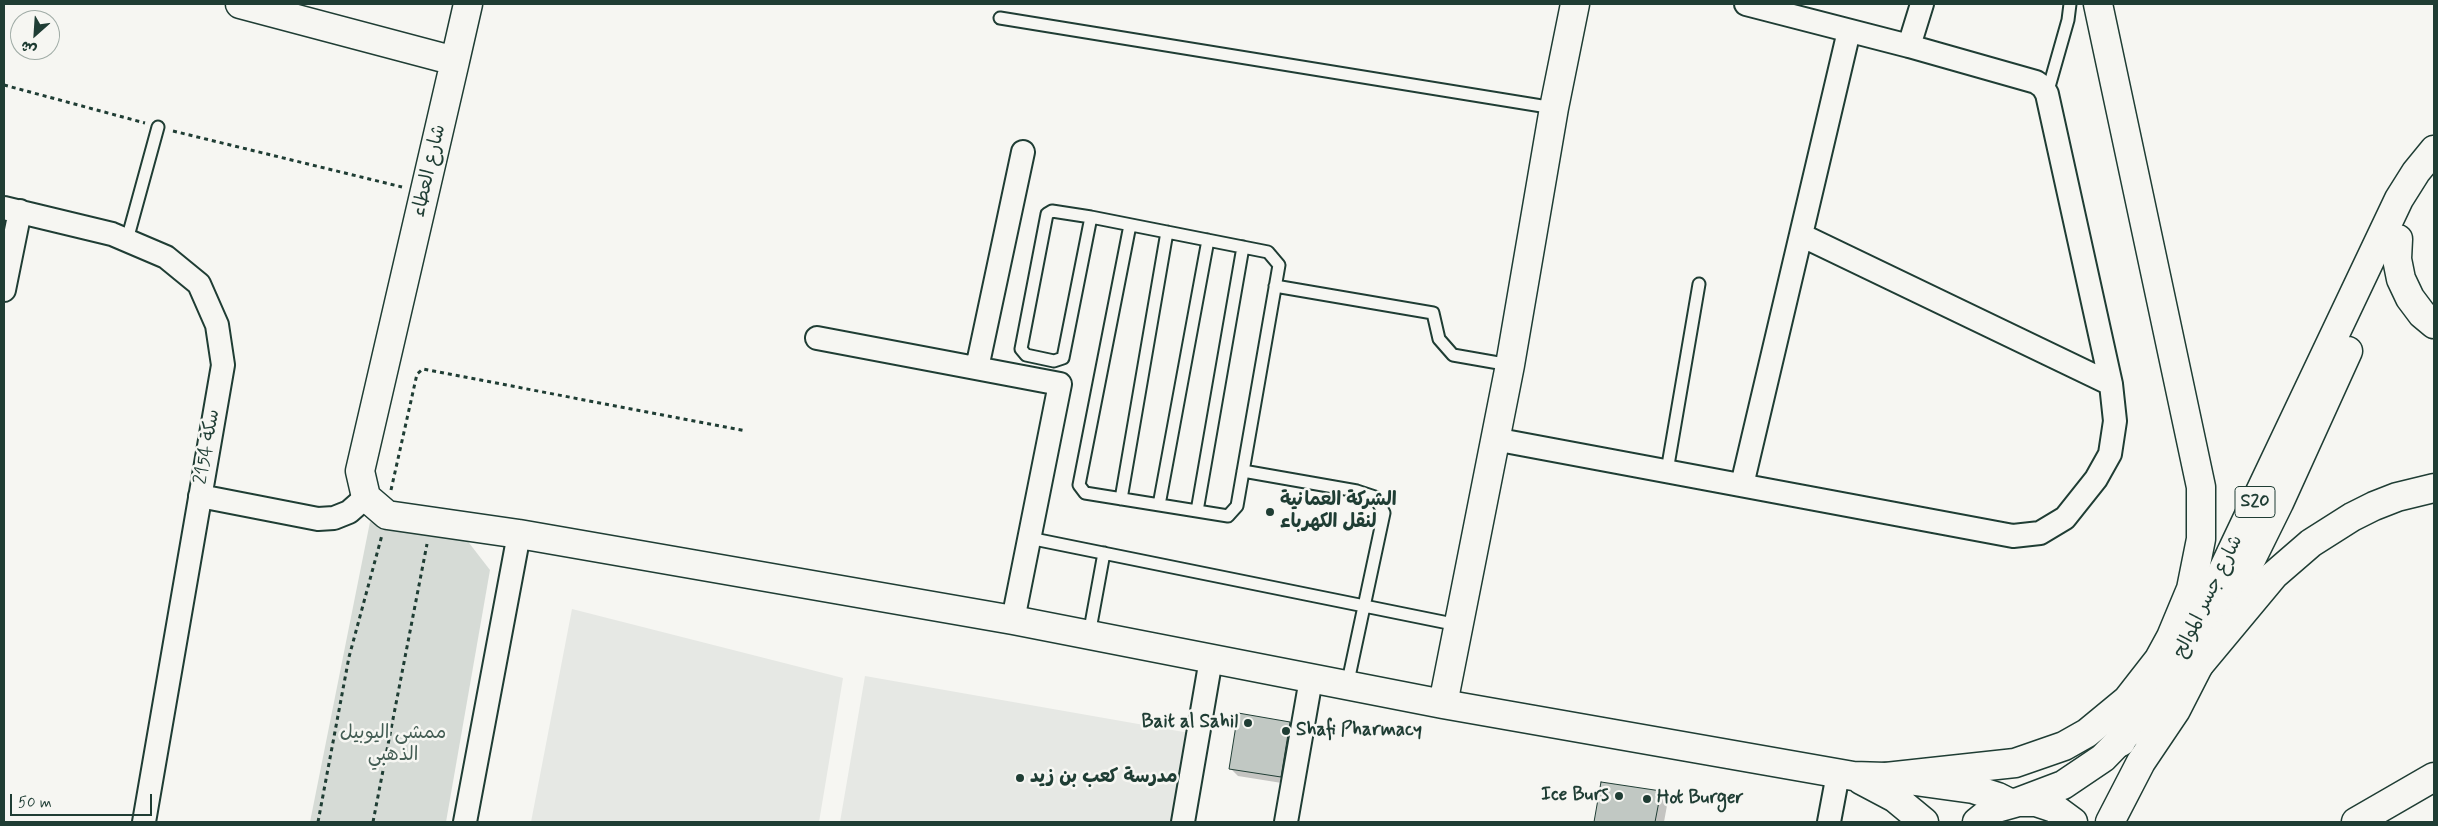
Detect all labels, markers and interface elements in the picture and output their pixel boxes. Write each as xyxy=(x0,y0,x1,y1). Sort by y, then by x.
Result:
north arrow xyxy=(10,10,60,60)
text: ش xyxy=(18,36,40,59)
street label: شارع العطاء xyxy=(408,123,452,219)
street label: سكة 2154 xyxy=(190,408,226,486)
road number: S20 xyxy=(2235,487,2275,518)
place label: الشرکة العمانیة لنقل الکهرباء xyxy=(1280,490,1397,534)
marker: الشرکة العمانیة لنقل الکهرباء xyxy=(1264,506,1276,518)
street label: شارع جسر الموالح xyxy=(2169,532,2249,662)
place label: Bait al Sahil xyxy=(1141,712,1238,734)
marker: Bait al Sahil xyxy=(1242,717,1254,729)
place label: Shafi Pharmacy xyxy=(1296,720,1422,742)
park label: ممشى اليوبيل الذهبي xyxy=(340,723,446,767)
marker: Shafi Pharmacy xyxy=(1280,725,1292,737)
place label: مدرسة كعب بن زيد xyxy=(1030,767,1178,789)
marker: مدرسة كعب بن زيد xyxy=(1014,772,1026,784)
scale bar xyxy=(12,784,155,816)
place label: Ice Burs xyxy=(1541,785,1609,807)
place label: Hot Burger xyxy=(1657,788,1743,810)
marker: Ice Burs xyxy=(1613,790,1625,802)
text: 50 m xyxy=(18,793,52,813)
marker: Hot Burger xyxy=(1641,793,1653,805)

